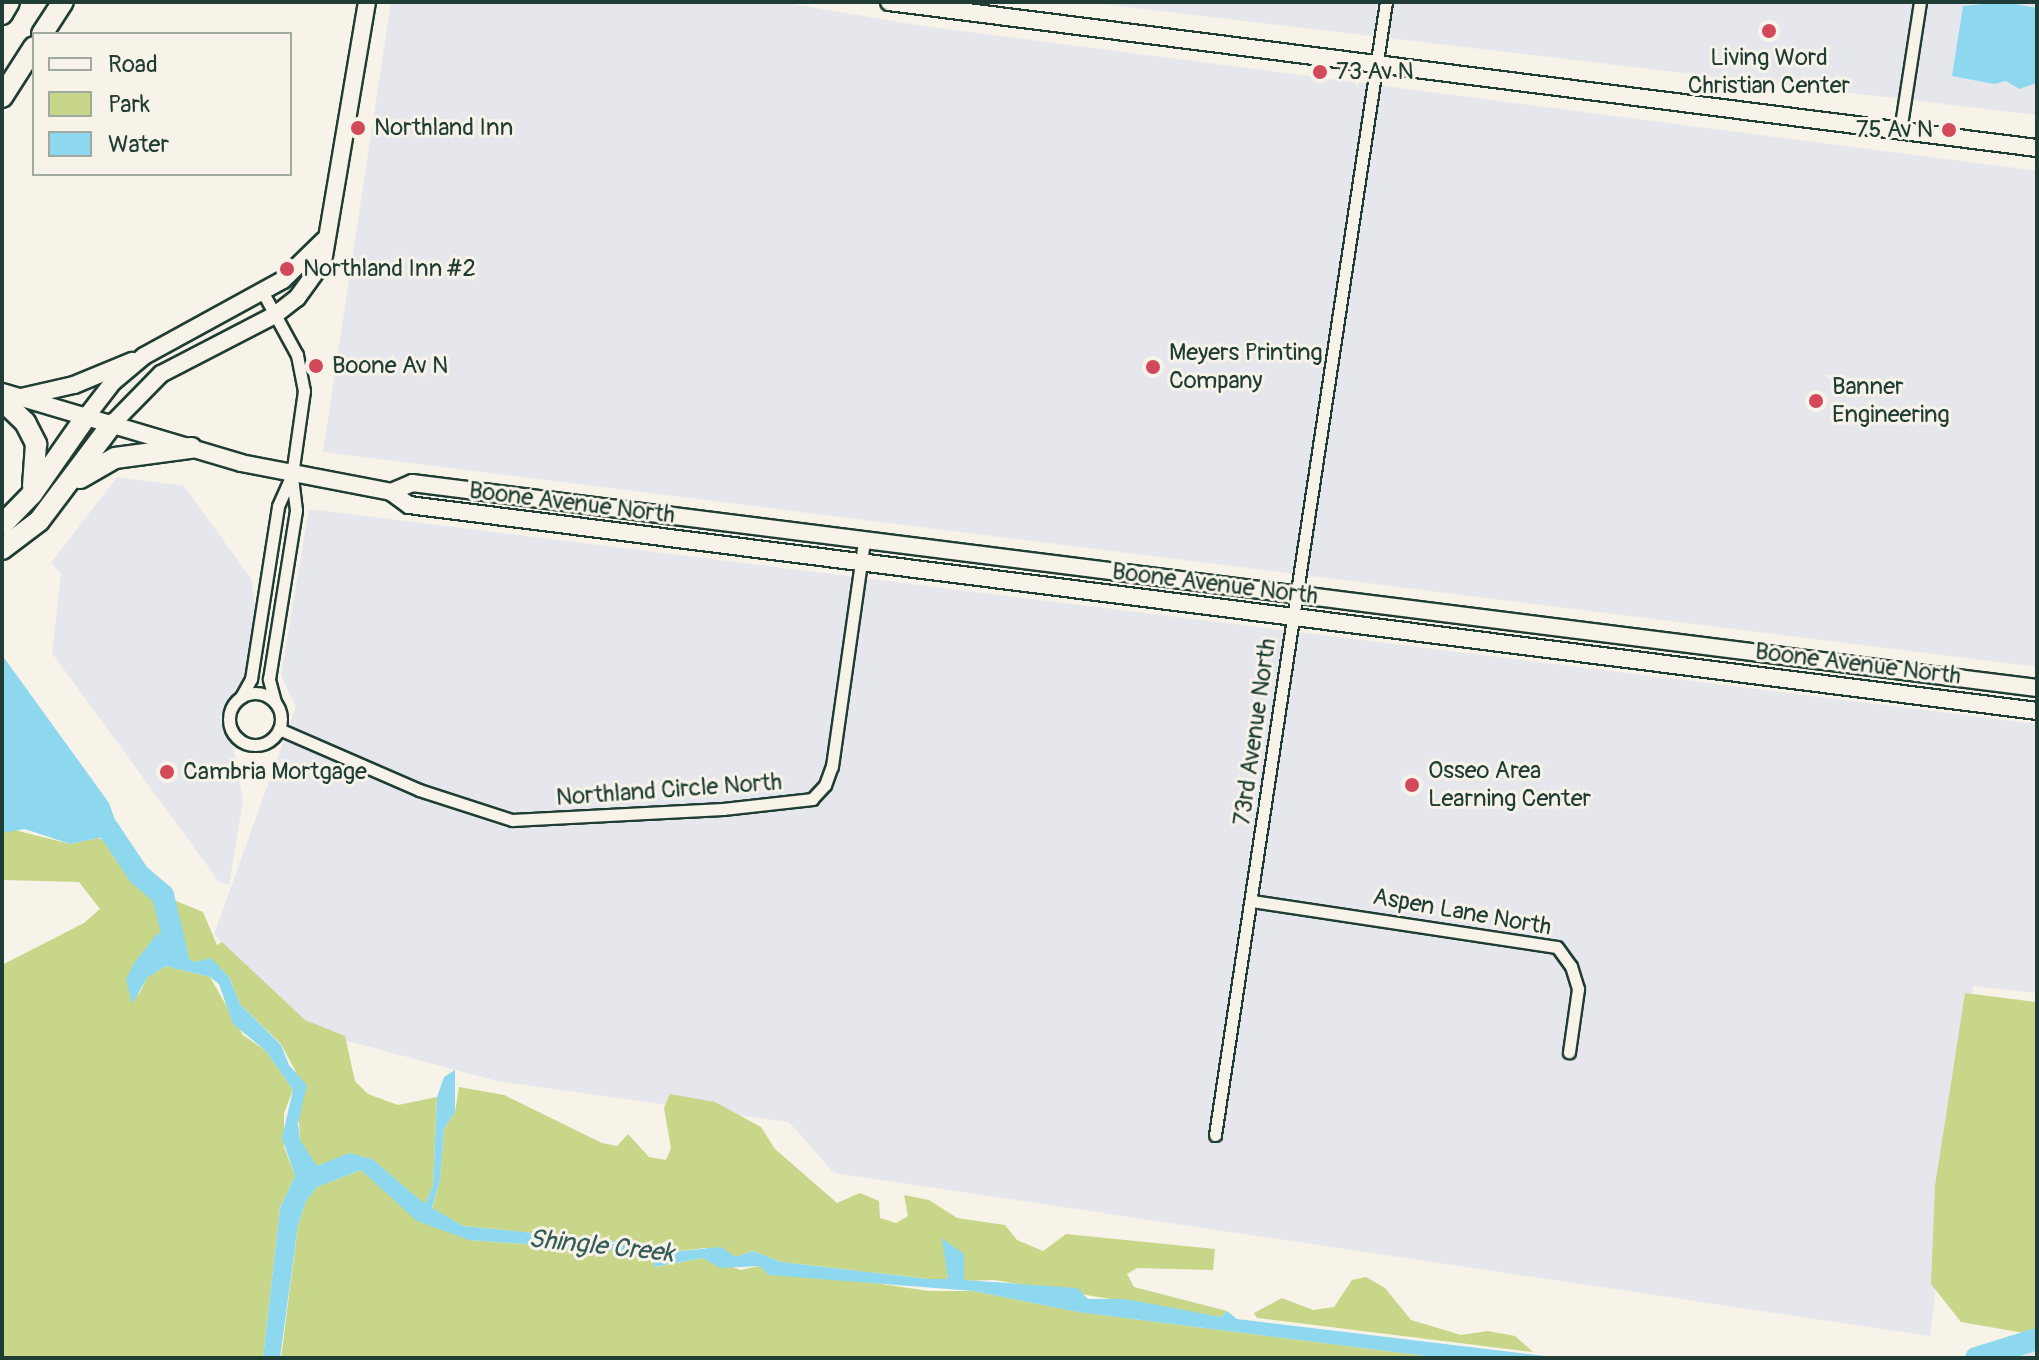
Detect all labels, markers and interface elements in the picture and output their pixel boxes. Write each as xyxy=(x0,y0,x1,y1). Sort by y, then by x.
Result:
marker: Living Word Christian Center xyxy=(1760,22,1778,40)
legend xyxy=(32,32,292,176)
place label: Living Word Christian Center xyxy=(1688,44,1850,100)
text: Road xyxy=(108,50,158,79)
place label: 73 Av N xyxy=(1336,58,1414,86)
marker: 73 Av N xyxy=(1311,63,1329,81)
text: Park xyxy=(108,90,150,119)
place label: Northland Inn xyxy=(374,114,513,142)
place label: 75 Av N xyxy=(1856,116,1933,144)
marker: Northland Inn xyxy=(349,119,367,137)
marker: 75 Av N xyxy=(1940,121,1958,139)
text: Water xyxy=(108,130,169,159)
place label: Northland Inn #2 xyxy=(303,255,476,283)
marker: Northland Inn #2 xyxy=(278,260,296,278)
place label: Meyers Printing Company xyxy=(1169,339,1323,395)
place label: Boone Av N xyxy=(332,352,448,380)
marker: Boone Av N xyxy=(307,357,325,375)
marker: Meyers Printing Company xyxy=(1144,358,1162,376)
place label: Banner Engineering xyxy=(1832,373,1950,429)
marker: Banner Engineering xyxy=(1807,392,1825,410)
street label: Boone Avenue North xyxy=(467,476,677,530)
street label: Boone Avenue North xyxy=(1110,557,1320,611)
street label: 73rd Avenue North xyxy=(1228,637,1282,827)
street label: Boone Avenue North xyxy=(1753,637,1963,691)
place label: Osseo Area Learning Center xyxy=(1428,757,1591,813)
place label: Cambria Mortgage xyxy=(183,758,367,786)
marker: Cambria Mortgage xyxy=(158,763,176,781)
street label: Northland Circle North xyxy=(555,768,783,812)
marker: Osseo Area Learning Center xyxy=(1403,776,1421,794)
street label: Aspen Lane North xyxy=(1370,882,1554,942)
water label: Shingle Creek xyxy=(527,1224,675,1270)

